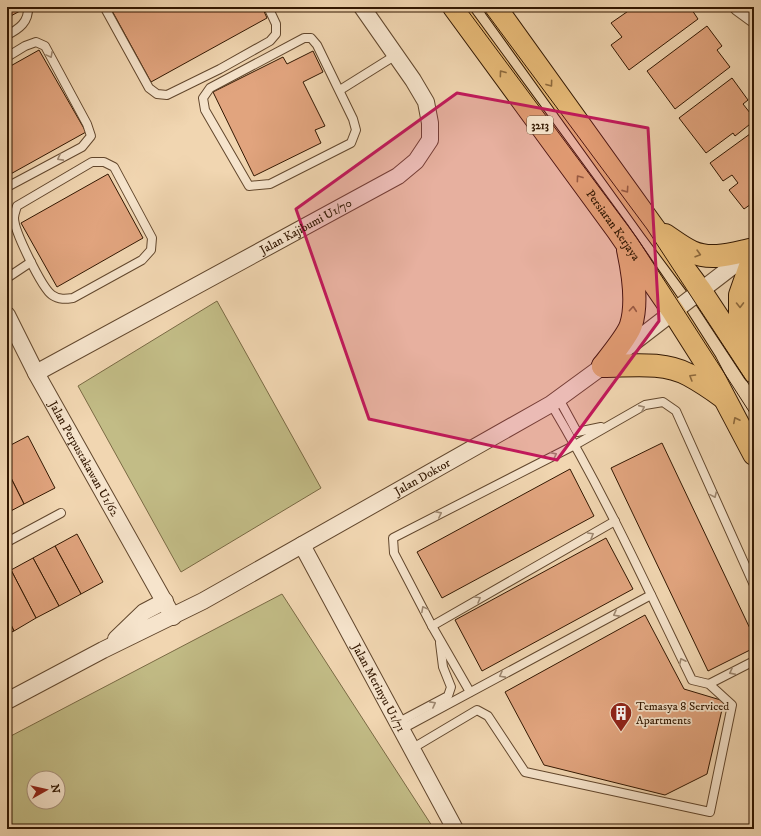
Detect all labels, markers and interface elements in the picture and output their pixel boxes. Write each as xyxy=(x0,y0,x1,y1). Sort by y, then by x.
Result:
one-way arrow xyxy=(45,50,53,58)
one-way arrow xyxy=(499,70,507,77)
one-way arrow xyxy=(545,80,553,87)
road number: 3213 xyxy=(527,116,553,134)
one-way arrow xyxy=(57,154,64,161)
one-way arrow xyxy=(577,175,584,182)
one-way arrow xyxy=(621,185,628,192)
street label: Persiaran Kerjaya xyxy=(582,187,644,264)
street label: Jalan Kajibumi U1/70 xyxy=(256,196,355,258)
one-way arrow xyxy=(694,249,701,258)
one-way arrow xyxy=(736,302,744,308)
one-way arrow xyxy=(629,306,638,312)
one-way arrow xyxy=(690,375,697,382)
street label: Jalan Perpustakawan U1/62 xyxy=(45,398,122,519)
one-way arrow xyxy=(638,404,645,412)
one-way arrow xyxy=(733,416,741,424)
one-way arrow xyxy=(550,452,558,460)
street label: Jalan Doktor xyxy=(391,455,454,500)
one-way arrow xyxy=(709,491,717,499)
one-way arrow xyxy=(434,512,442,519)
one-way arrow xyxy=(587,532,594,539)
one-way arrow xyxy=(474,597,481,604)
one-way arrow xyxy=(421,606,428,614)
one-way arrow xyxy=(613,609,620,616)
street label: Jalan Merinyu U1/71 xyxy=(348,640,408,735)
one-way arrow xyxy=(680,658,687,666)
one-way arrow xyxy=(728,667,736,675)
one-way arrow xyxy=(499,671,506,678)
place label: Temasya 8 Serviced Apartments xyxy=(636,699,729,728)
building icon: Temasya 8 Serviced Apartments xyxy=(608,700,634,733)
one-way arrow xyxy=(429,701,437,708)
north arrow xyxy=(26,770,66,810)
text: N xyxy=(47,783,62,794)

